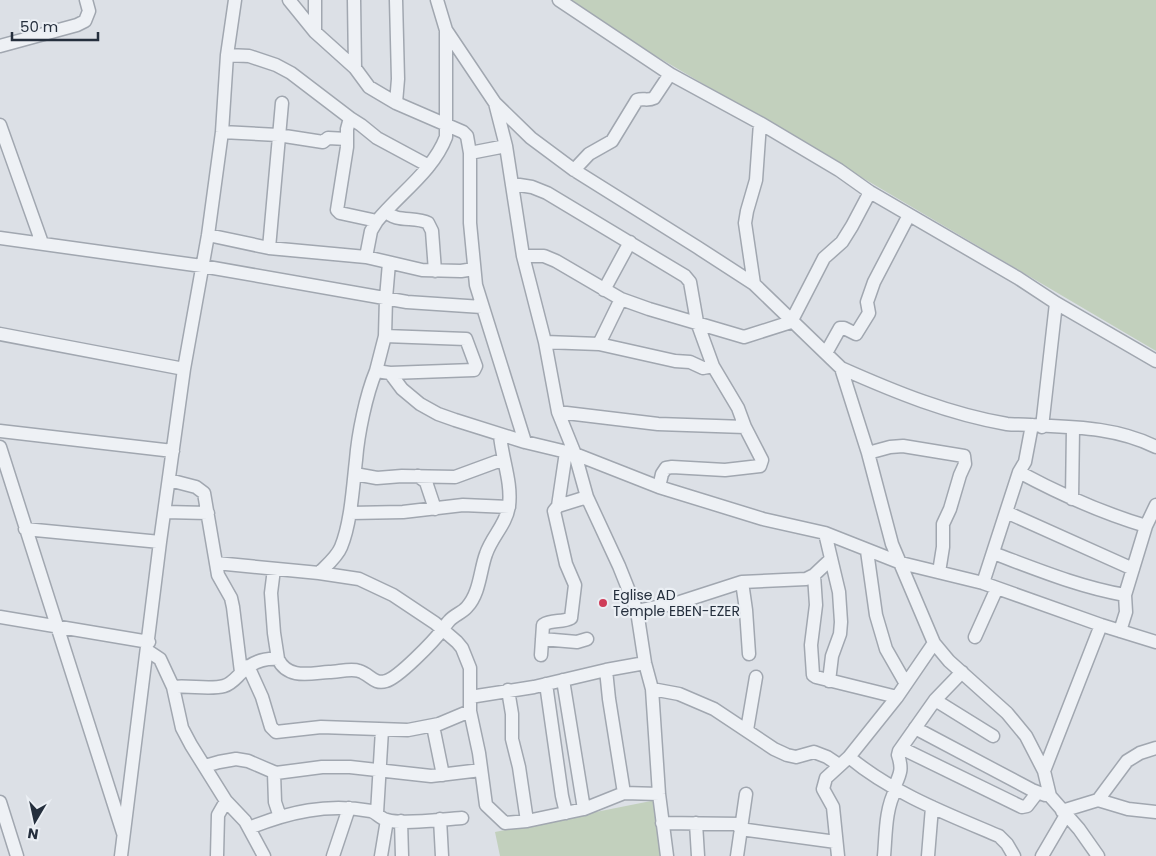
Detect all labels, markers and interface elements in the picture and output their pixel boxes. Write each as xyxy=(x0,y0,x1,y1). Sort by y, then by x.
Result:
scale bar xyxy=(12,10,99,42)
text: 50 m xyxy=(20,16,58,37)
place label: Eglise AD Temple EBEN-EZER xyxy=(613,585,740,621)
marker: Eglise AD Temple EBEN-EZER xyxy=(597,597,609,609)
north arrow xyxy=(10,796,60,846)
text: N xyxy=(26,823,40,845)

